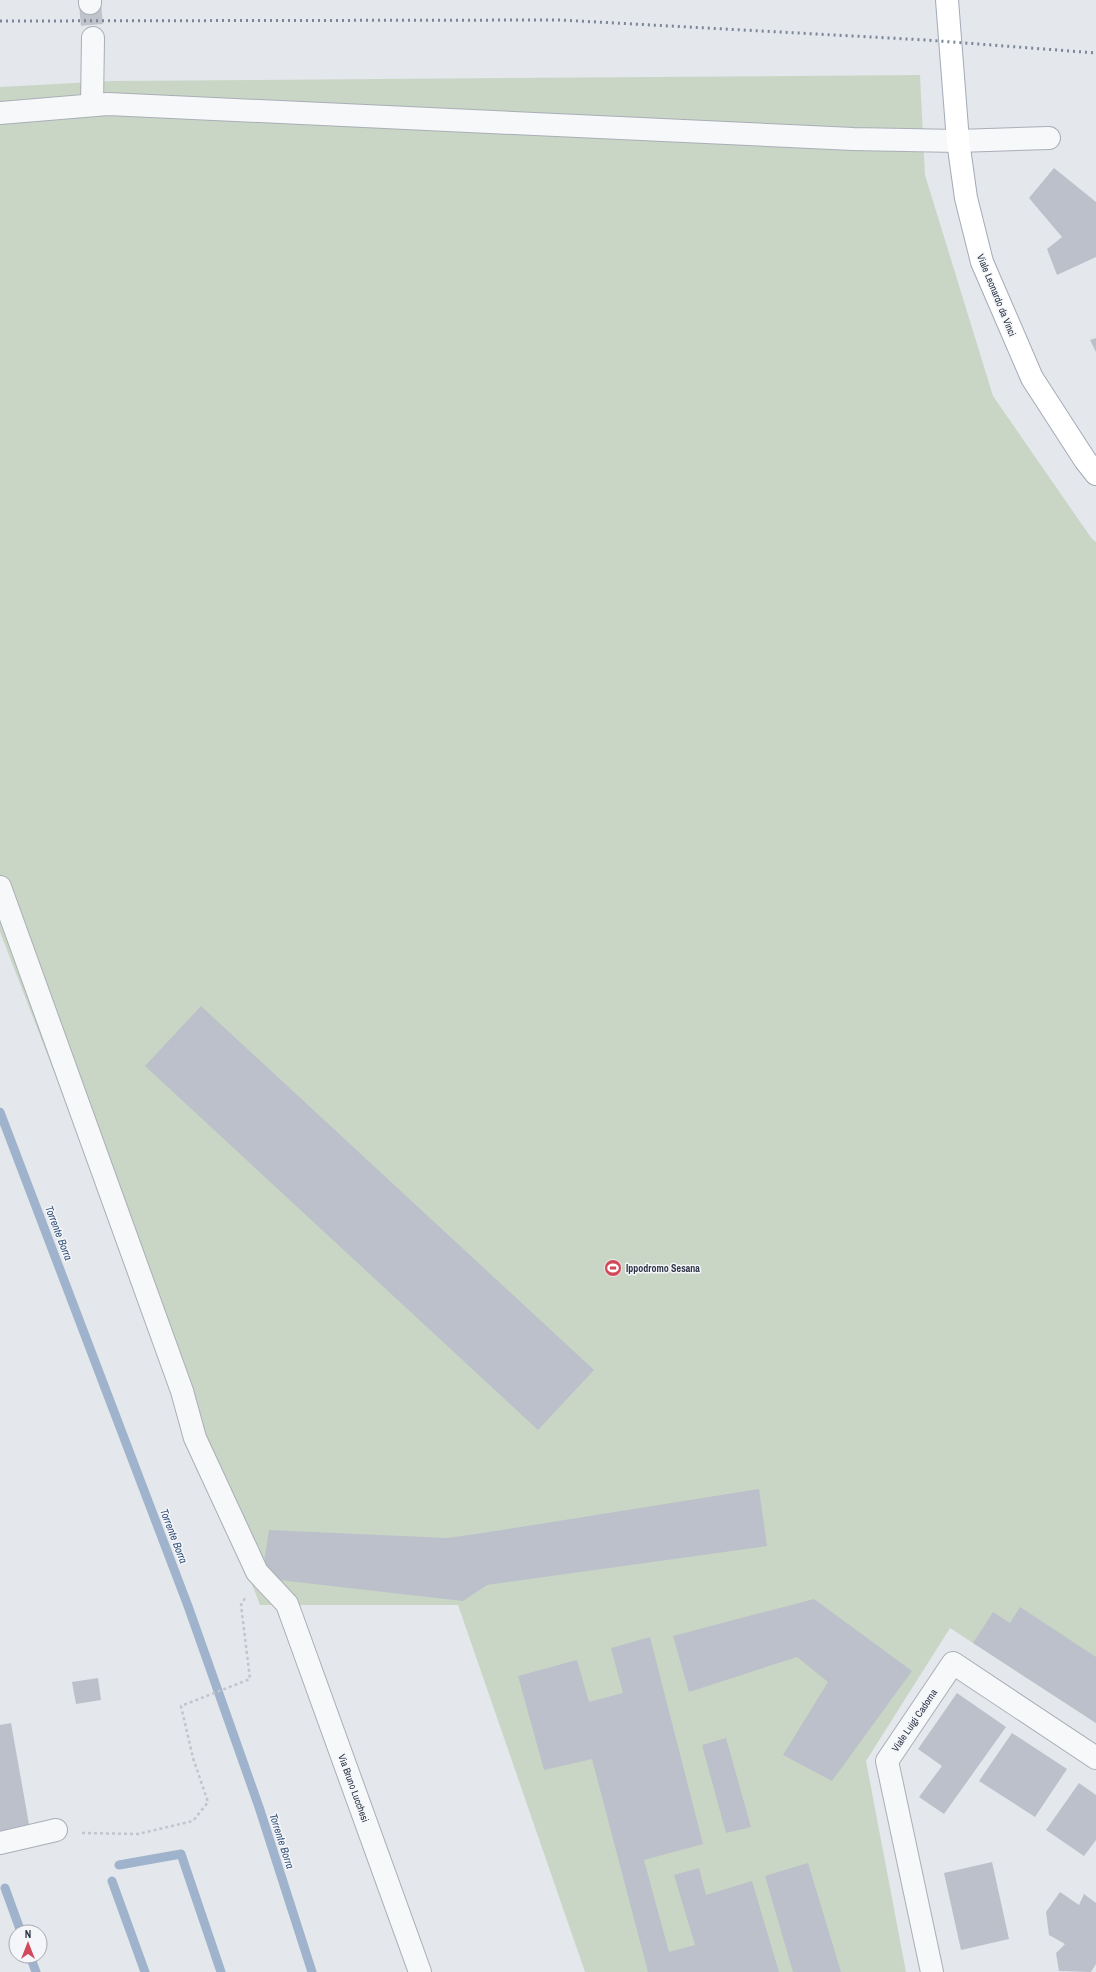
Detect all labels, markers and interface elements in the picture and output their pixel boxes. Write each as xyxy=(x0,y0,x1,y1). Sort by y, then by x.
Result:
street label: Viale Leonardo da Vinci xyxy=(974,252,1019,338)
water label: Torrente Borra xyxy=(42,1204,76,1262)
sports icon: Ippodromo Sesana xyxy=(603,1258,623,1278)
place label: Ippodromo Sesana xyxy=(626,1262,700,1275)
water label: Torrente Borra xyxy=(157,1507,191,1565)
street label: Viale Luigi Cadorna xyxy=(889,1686,940,1754)
street label: Via Bruno Lucchesi xyxy=(335,1752,372,1824)
water label: Torrente Borra xyxy=(266,1812,298,1870)
north arrow xyxy=(8,1924,48,1964)
text: N xyxy=(25,1927,31,1941)

